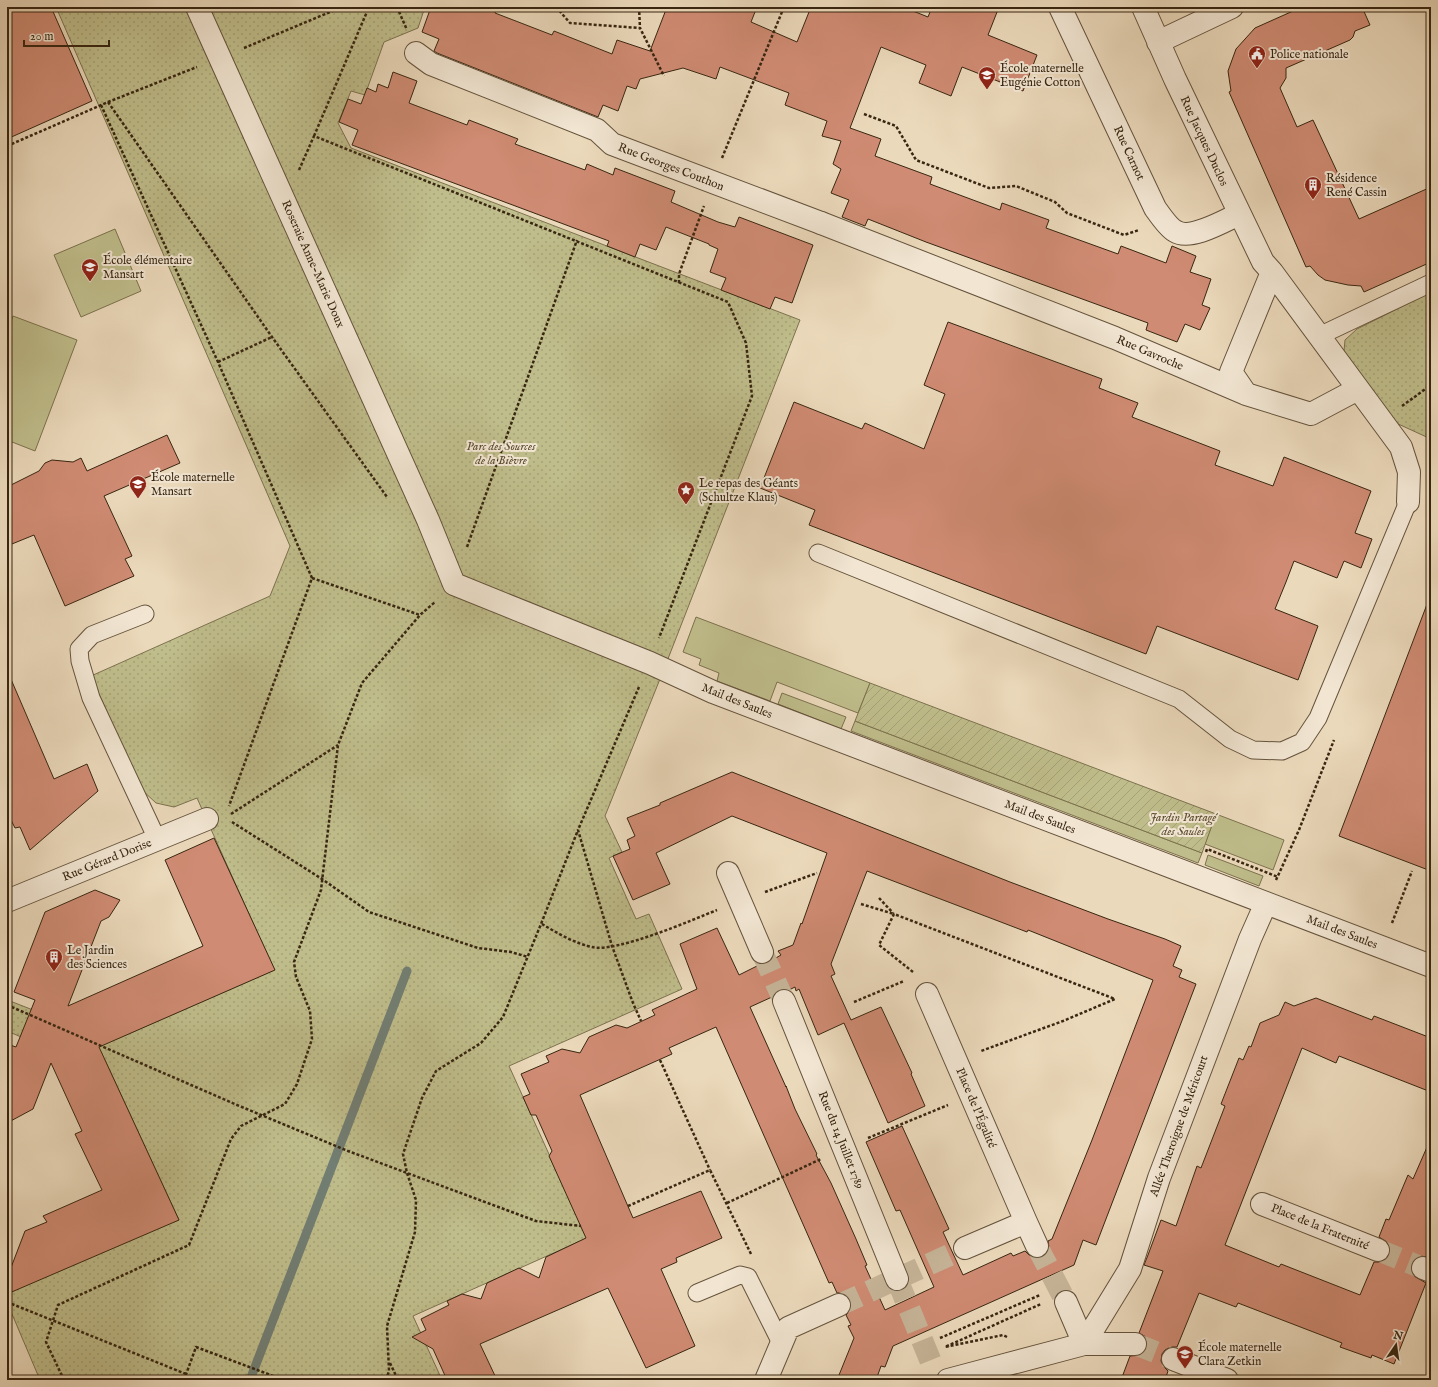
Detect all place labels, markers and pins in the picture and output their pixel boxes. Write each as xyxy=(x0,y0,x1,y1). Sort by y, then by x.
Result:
public building icon: Police nationale xyxy=(1247,44,1267,69)
place label: Police nationale xyxy=(1270,47,1349,62)
place label: École maternelle Eugénie Cotton xyxy=(1000,60,1084,90)
school or university icon: École maternelle Eugénie Cotton xyxy=(977,65,997,90)
place label: Résidence René Cassin xyxy=(1326,171,1388,200)
building icon: Résidence René Cassin xyxy=(1303,175,1323,200)
place label: École élémentaire Mansart xyxy=(103,252,193,282)
school or university icon: École élémentaire Mansart xyxy=(80,257,100,282)
place label: École maternelle Mansart xyxy=(151,469,235,499)
school or university icon: École maternelle Mansart xyxy=(128,474,148,499)
place label: Le repas des Géants (Schultze Klaus) xyxy=(699,476,798,505)
place icon: Le repas des Géants (Schultze Klaus) xyxy=(676,480,696,505)
place label: Le Jardin des Sciences xyxy=(67,943,127,972)
building icon: Le Jardin des Sciences xyxy=(44,947,64,972)
place label: École maternelle Clara Zetkin xyxy=(1198,1339,1282,1369)
school or university icon: École maternelle Clara Zetkin xyxy=(1175,1344,1195,1369)

